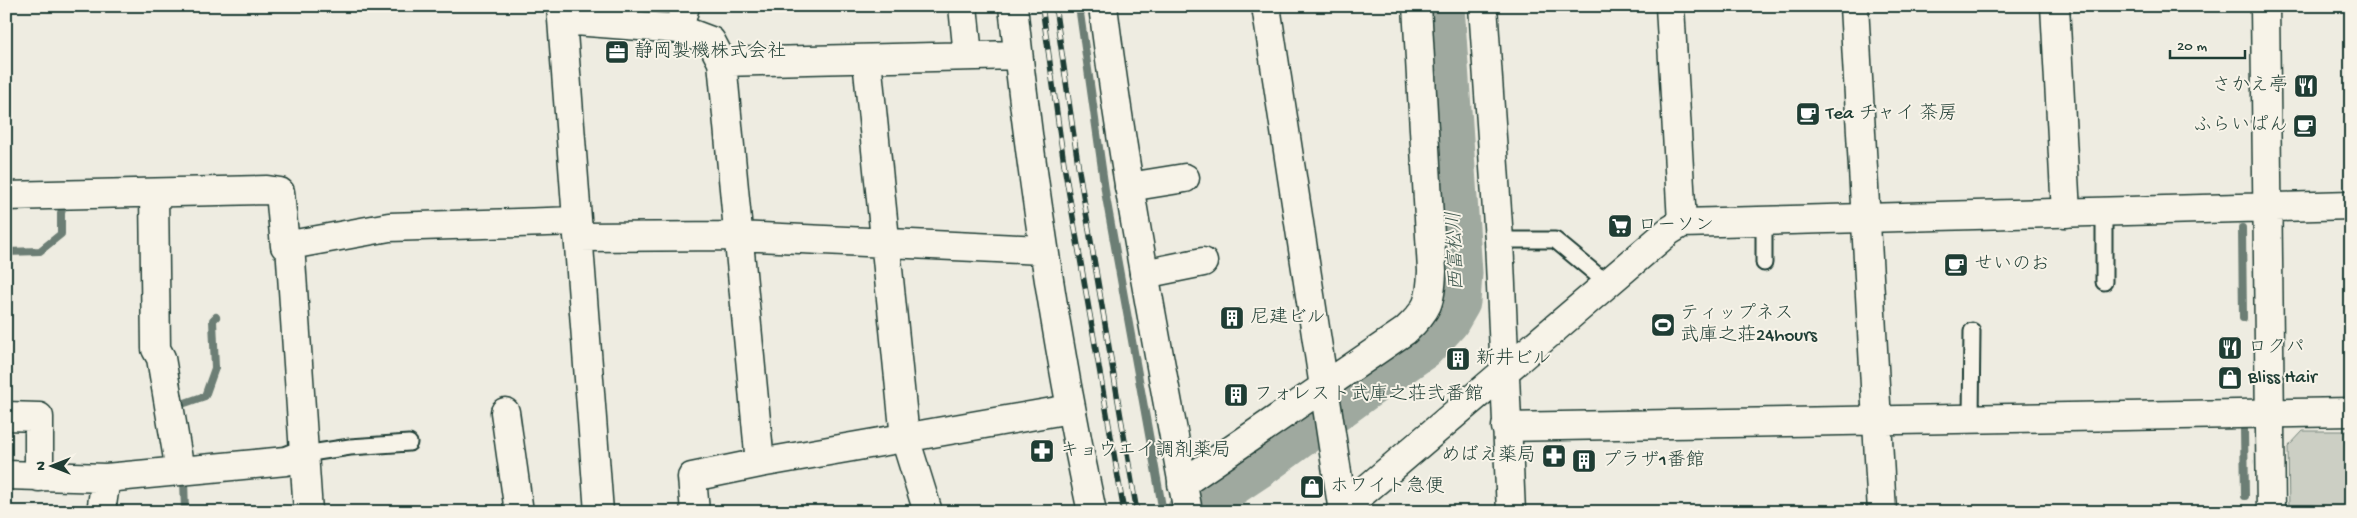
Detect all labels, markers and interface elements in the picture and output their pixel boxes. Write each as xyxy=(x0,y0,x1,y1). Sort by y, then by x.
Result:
scale bar xyxy=(2170,28,2244,60)
text: 20 m xyxy=(2177,38,2207,56)
office icon: 静岡製機株式会社 xyxy=(604,39,630,65)
place label: 静岡製機株式会社 xyxy=(634,40,786,64)
restaurant icon: さかえ亭 xyxy=(2293,73,2319,99)
place label: さかえ亭 xyxy=(2212,74,2288,98)
cafe icon: Tea チャイ 茶房 xyxy=(1795,101,1821,127)
place label: Tea チャイ 茶房 xyxy=(1825,102,1957,126)
cafe icon: ふらいぱん xyxy=(2292,113,2318,139)
place label: ふらいぱん xyxy=(2193,115,2288,138)
water label: 西富松川 xyxy=(1442,211,1470,291)
supermarket icon: ローソン xyxy=(1607,213,1633,239)
place label: ローソン xyxy=(1638,215,1714,238)
cafe icon: せいのお xyxy=(1943,252,1969,278)
place label: せいのお xyxy=(1974,254,2050,277)
place label: ティップネス 武庫之荘24hours xyxy=(1680,303,1818,348)
building icon: 尼建ビル xyxy=(1219,305,1245,331)
place label: 尼建ビル xyxy=(1250,306,1326,330)
sports icon: ティップネス 武庫之荘24hours xyxy=(1650,312,1676,338)
restaurant icon: ロクパ xyxy=(2217,335,2243,361)
place label: ロクパ xyxy=(2248,337,2305,360)
building icon: 新井ビル xyxy=(1445,346,1471,372)
place label: 新井ビル xyxy=(1476,347,1552,371)
shop icon: Bliss Hair xyxy=(2217,365,2243,391)
place label: Bliss Hair xyxy=(2247,367,2319,390)
building icon: フォレスト武庫之荘弐番館 xyxy=(1223,382,1249,408)
place label: フォレスト武庫之荘弐番館 xyxy=(1254,383,1484,407)
pharmacy icon: キョウエイ調剤薬局 xyxy=(1029,438,1055,464)
place label: キョウエイ調剤薬局 xyxy=(1060,439,1231,463)
north arrow xyxy=(28,440,78,490)
pharmacy icon: めばえ薬局 xyxy=(1541,443,1567,469)
place label: めばえ薬局 xyxy=(1441,444,1536,468)
building icon: プラザ1番館 xyxy=(1571,448,1597,474)
place label: プラザ1番館 xyxy=(1602,449,1705,473)
text: N xyxy=(33,461,50,471)
shop icon: ホワイト急便 xyxy=(1299,474,1325,500)
place label: ホワイト急便 xyxy=(1330,475,1445,499)

